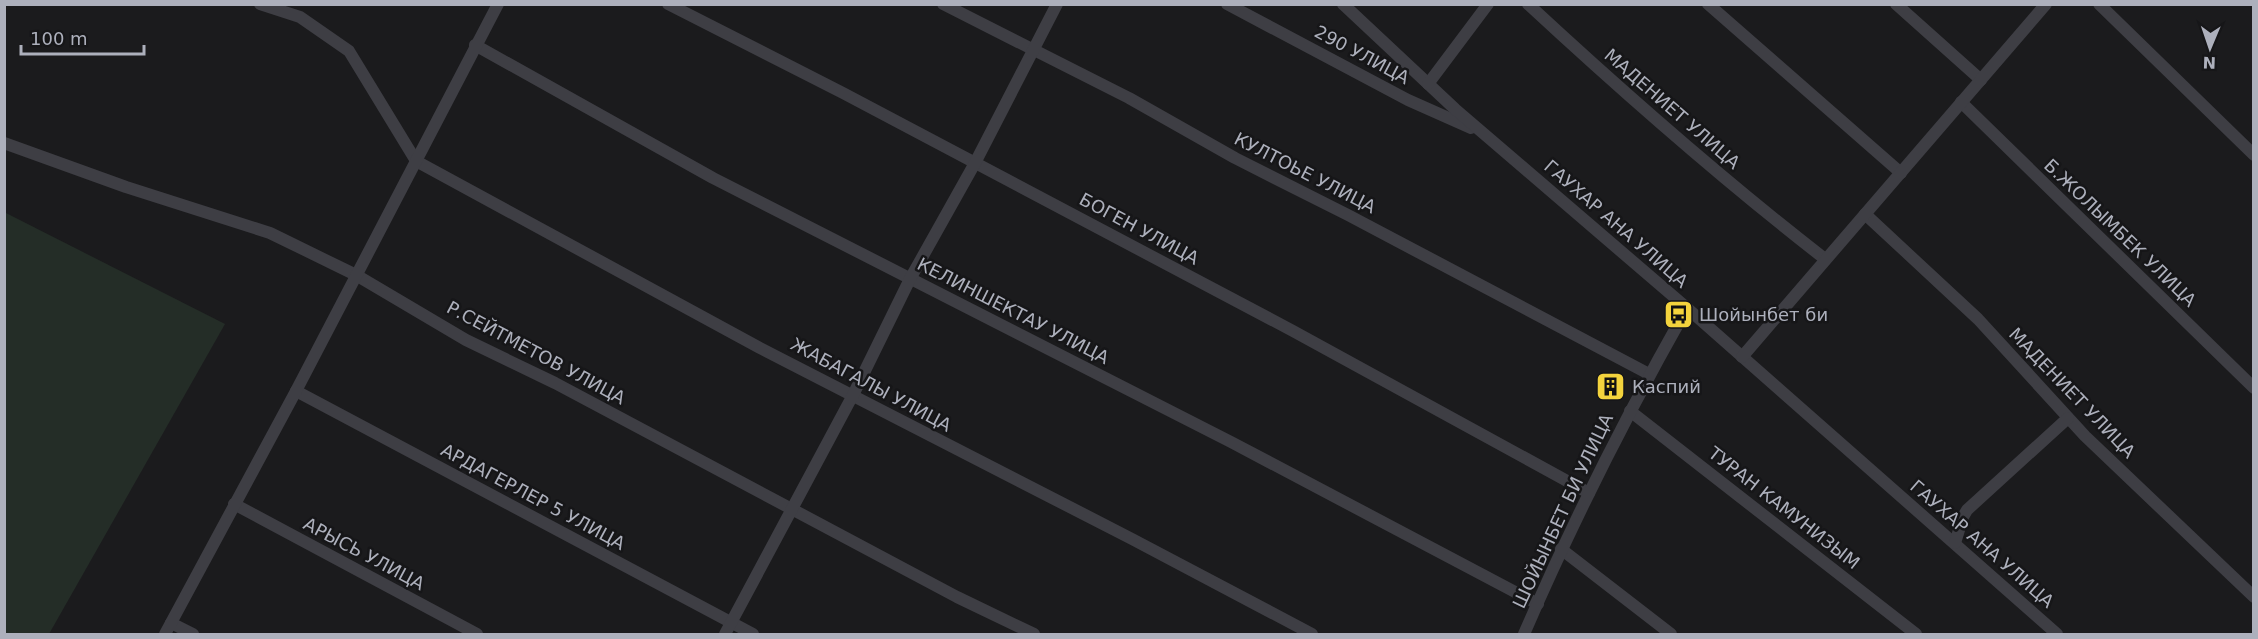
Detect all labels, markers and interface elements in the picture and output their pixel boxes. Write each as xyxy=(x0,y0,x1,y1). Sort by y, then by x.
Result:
scale bar xyxy=(21,18,144,56)
north arrow xyxy=(2180,18,2240,78)
street label: 290 УЛИЦА xyxy=(1311,21,1414,89)
text: 100 m xyxy=(30,28,88,49)
street label: МАДЕНИЕТ УЛИЦА xyxy=(1600,44,1745,174)
text: N xyxy=(2202,53,2217,72)
street label: КУЛТОЬЕ УЛИЦА xyxy=(1231,128,1380,218)
street label: ГАУХАР АНА УЛИЦА xyxy=(1540,155,1693,292)
street label: Б.ЖОЛЫМБЕК УЛИЦА xyxy=(2040,155,2201,311)
street label: БОГЕН УЛИЦА xyxy=(1076,188,1203,269)
street label: КЕЛИНШЕКТАУ УЛИЦА xyxy=(914,253,1113,368)
street label: Р.СЕЙТМЕТОВ УЛИЦА xyxy=(443,296,630,409)
bus stop icon: Шойынбет би xyxy=(1662,299,1694,331)
place label: Шойынбет би xyxy=(1699,304,1828,325)
street label: МАДЕНИЕТ УЛИЦА xyxy=(2005,323,2140,463)
street label: ЖАБАГАЛЫ УЛИЦА xyxy=(787,333,956,436)
building icon: Каспий xyxy=(1595,371,1627,403)
place label: Каспий xyxy=(1632,376,1701,397)
street label: ШОЙЫНБЕТ БИ УЛИЦА xyxy=(1508,409,1617,612)
street label: АРДАГЕРЛЕР 5 УЛИЦА xyxy=(438,439,630,554)
street label: ТУРАН КАМУНИЗЫМ xyxy=(1704,441,1864,573)
street label: ГАУХАР АНА УЛИЦА xyxy=(1906,475,2059,612)
street label: АРЫСЬ УЛИЦА xyxy=(300,513,429,595)

